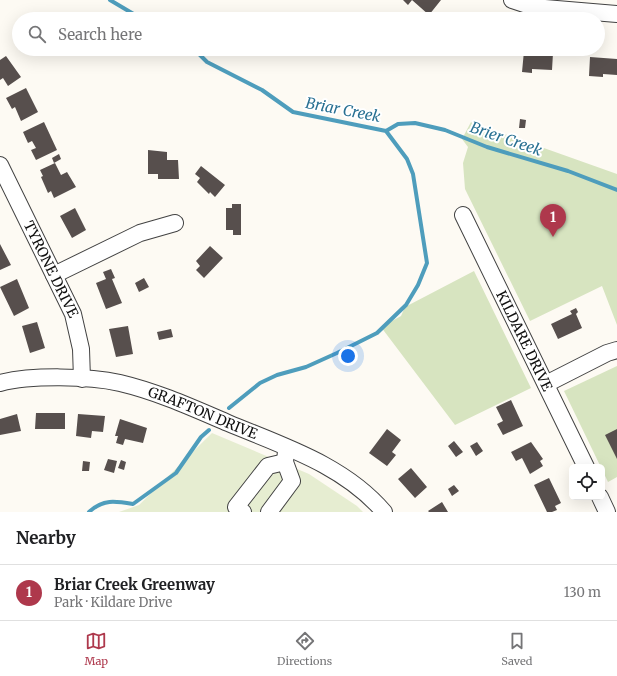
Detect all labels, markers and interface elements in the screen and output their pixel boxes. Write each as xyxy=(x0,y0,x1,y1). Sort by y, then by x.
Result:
search box xyxy=(12,12,605,56)
icon: search xyxy=(26,23,48,45)
text: Search here xyxy=(58,25,142,44)
water label: Briar Creek xyxy=(304,93,383,126)
water label: Brier Creek xyxy=(468,117,545,160)
pin: 1 xyxy=(540,204,566,237)
street label: TYRONE DRIVE xyxy=(20,218,82,321)
street label: KILDARE DRIVE xyxy=(492,288,557,394)
your location xyxy=(338,346,358,366)
street label: GRAFTON DRIVE xyxy=(146,383,260,443)
map controls xyxy=(569,464,605,500)
button: locate xyxy=(569,464,605,500)
text: Nearby xyxy=(16,527,76,549)
text: Briar Creek Greenway xyxy=(54,575,215,594)
text: 1 xyxy=(26,584,32,601)
text: 130 m xyxy=(564,584,601,601)
text: Park · Kildare Drive xyxy=(54,594,172,611)
tab: Map xyxy=(85,630,108,668)
tab: Directions xyxy=(277,630,332,668)
tab: Saved xyxy=(501,630,532,668)

